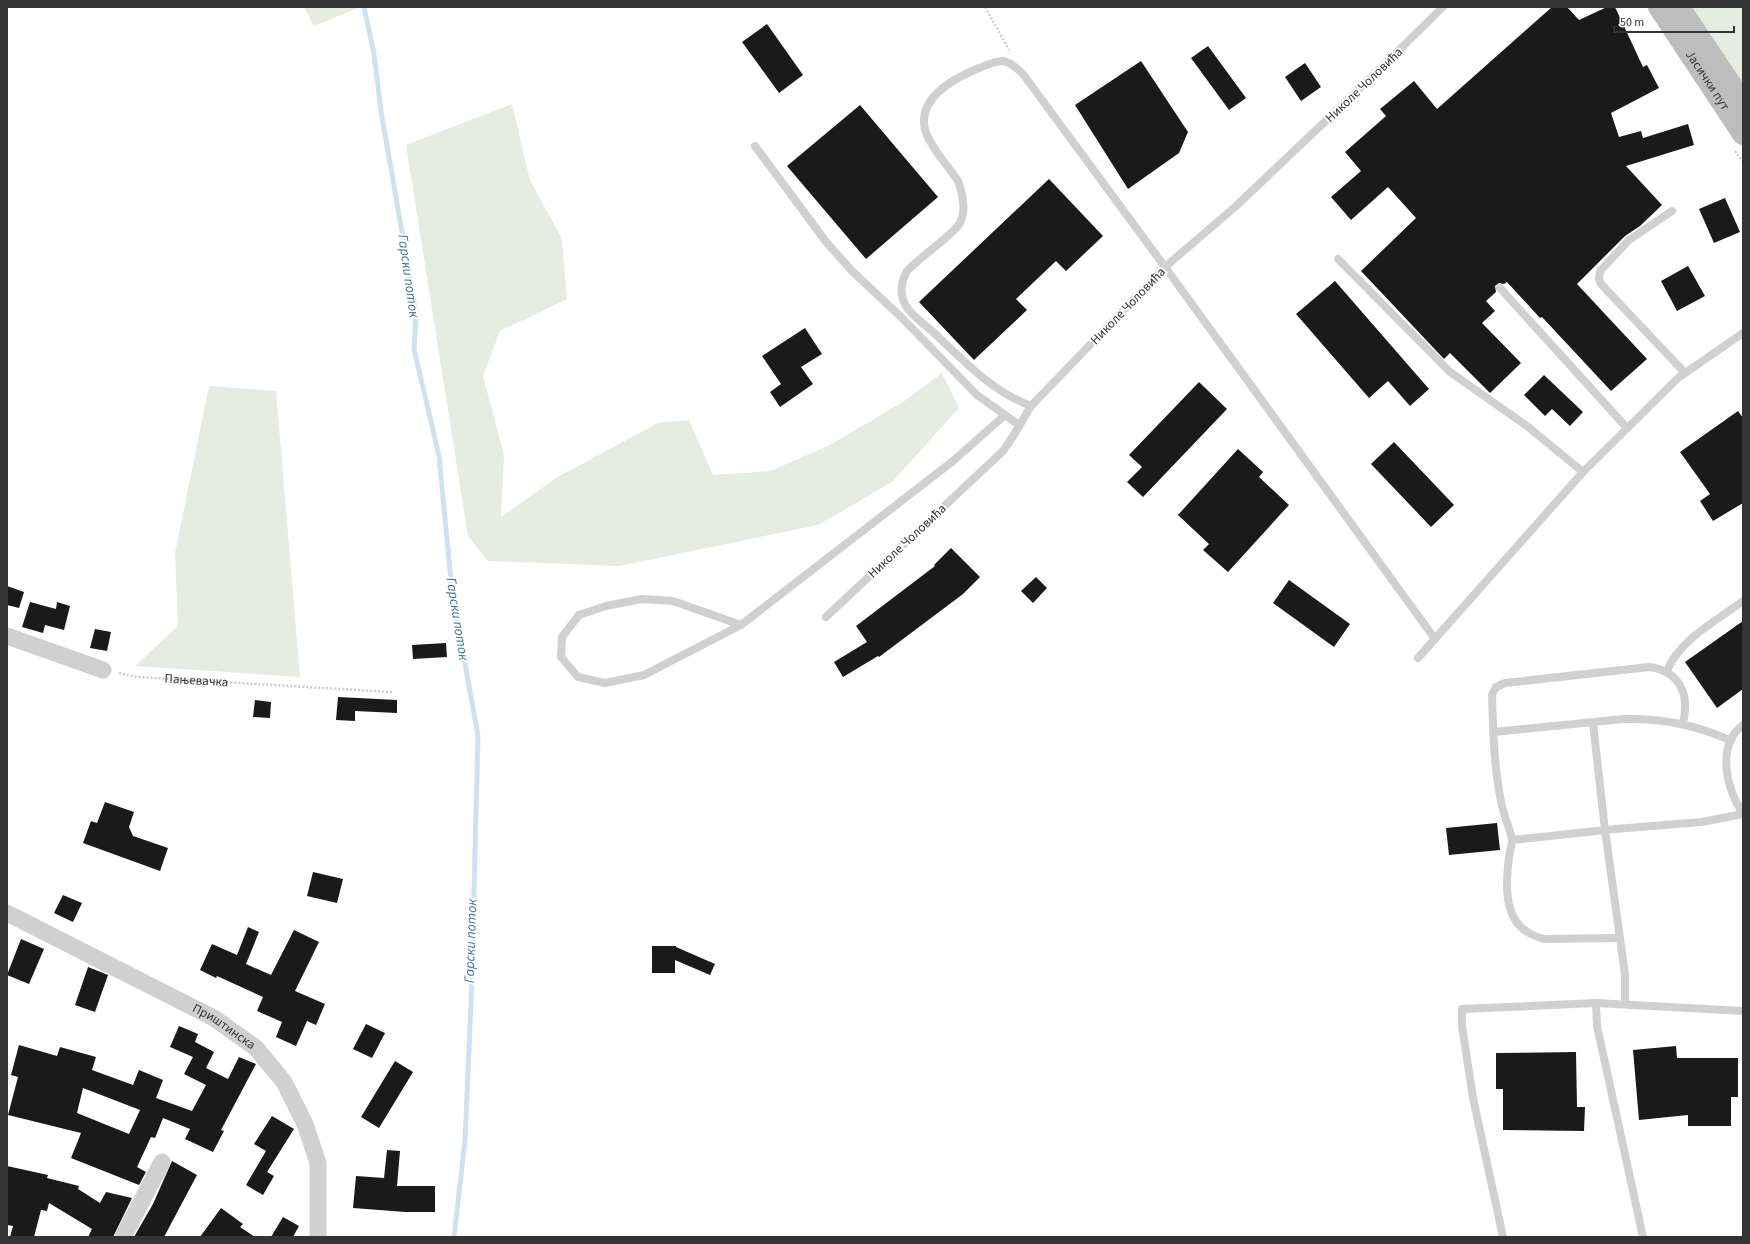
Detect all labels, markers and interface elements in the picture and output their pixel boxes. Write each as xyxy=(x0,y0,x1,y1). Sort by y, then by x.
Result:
scale bar xyxy=(1614,8,1734,34)
text: 50 m xyxy=(1620,14,1644,31)
street label: Николе Чоловића xyxy=(1321,43,1407,127)
street label: Јасички пут xyxy=(1681,47,1734,114)
water label: Гарски поток xyxy=(392,233,424,319)
street label: Николе Чоловића xyxy=(1086,263,1170,349)
street label: Николе Чоловића xyxy=(864,500,950,582)
water label: Гарски поток xyxy=(441,576,474,662)
street label: Пањевачка xyxy=(164,670,229,691)
water label: Гарски поток xyxy=(460,898,482,983)
street label: Приштинска xyxy=(189,999,259,1054)

